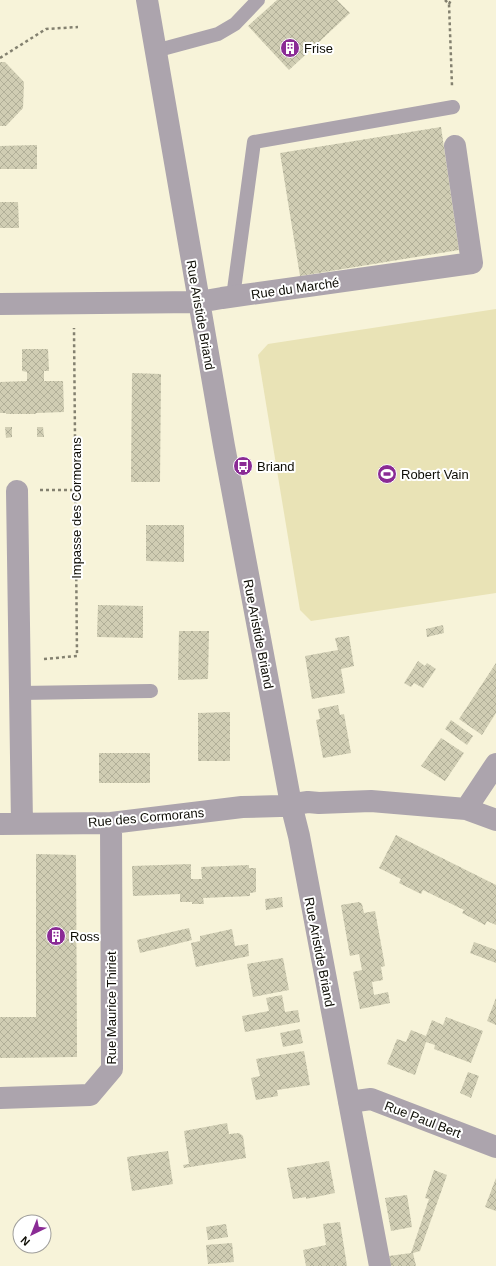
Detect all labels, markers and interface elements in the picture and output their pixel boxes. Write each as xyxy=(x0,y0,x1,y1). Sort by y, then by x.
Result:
building icon: Frise xyxy=(279,37,301,59)
place label: Frise xyxy=(304,41,333,56)
street label: Rue Aristide Briand xyxy=(183,259,218,371)
street label: Rue du Marché xyxy=(250,275,340,302)
street label: Impasse des Cormorans xyxy=(69,437,84,579)
bus stop icon: Briand xyxy=(232,455,254,477)
place label: Briand xyxy=(257,459,295,474)
sports icon: Robert Vain xyxy=(376,463,398,485)
place label: Robert Vain xyxy=(401,467,469,482)
street label: Rue Aristide Briand xyxy=(241,578,276,690)
street label: Rue des Cormorans xyxy=(87,805,205,830)
street label: Rue Aristide Briand xyxy=(302,896,337,1008)
building icon: Ross xyxy=(45,925,67,947)
place label: Ross xyxy=(70,929,100,944)
street label: Rue Maurice Thiriet xyxy=(104,951,119,1065)
street label: Rue Paul Bert xyxy=(382,1098,464,1141)
north arrow xyxy=(12,1214,52,1254)
text: N xyxy=(18,1234,32,1248)

